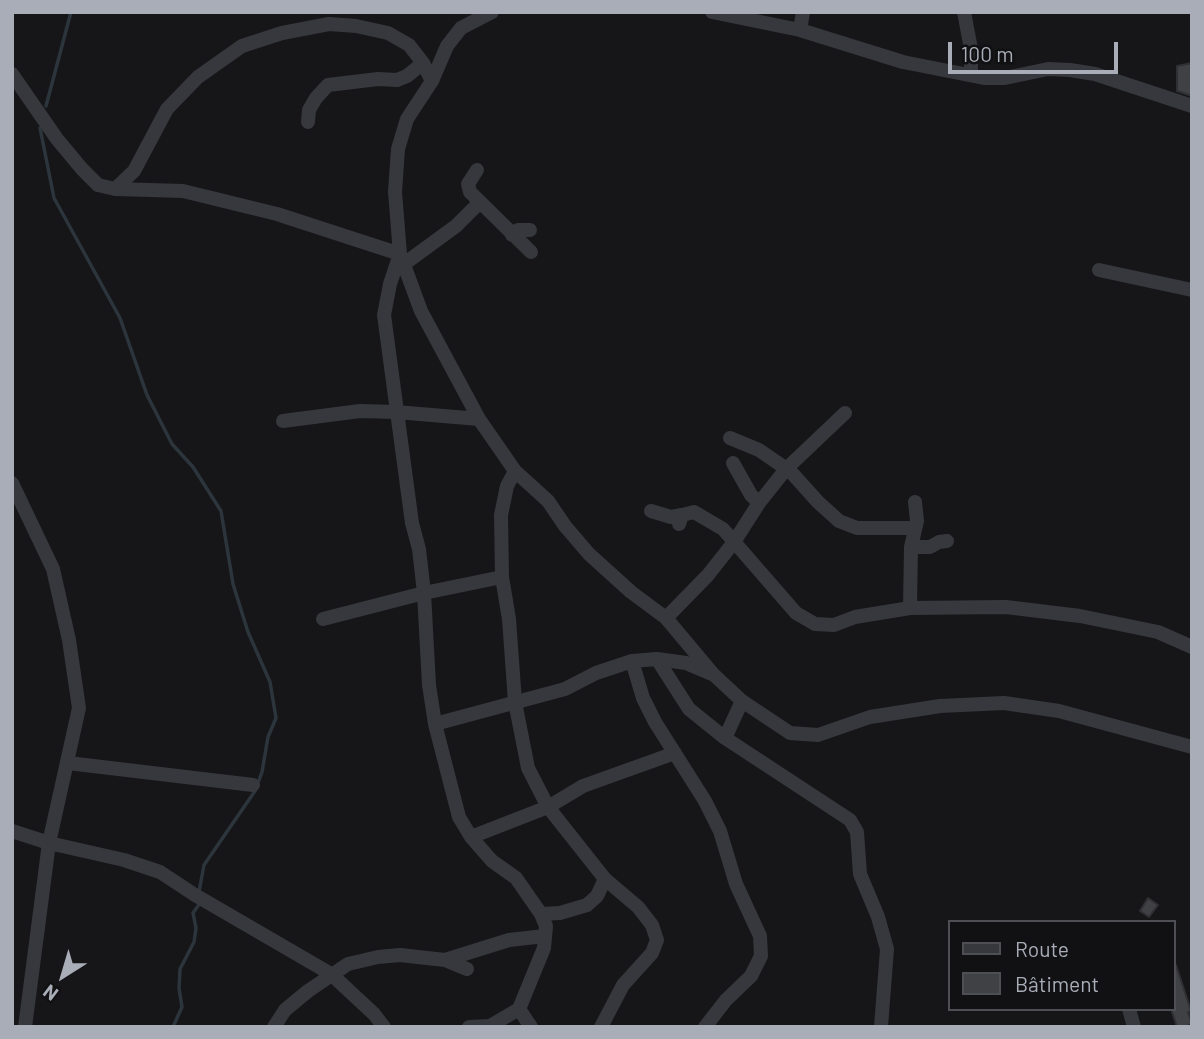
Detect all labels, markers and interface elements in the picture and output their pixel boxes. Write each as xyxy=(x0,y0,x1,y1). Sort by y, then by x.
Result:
scale bar xyxy=(952,28,1122,72)
text: 100 m xyxy=(961,41,1014,66)
legend xyxy=(948,920,1176,1011)
text: Route xyxy=(1015,936,1069,961)
north arrow xyxy=(28,941,98,1011)
text: Bâtiment xyxy=(1015,971,1099,996)
text: N xyxy=(38,980,62,1006)

